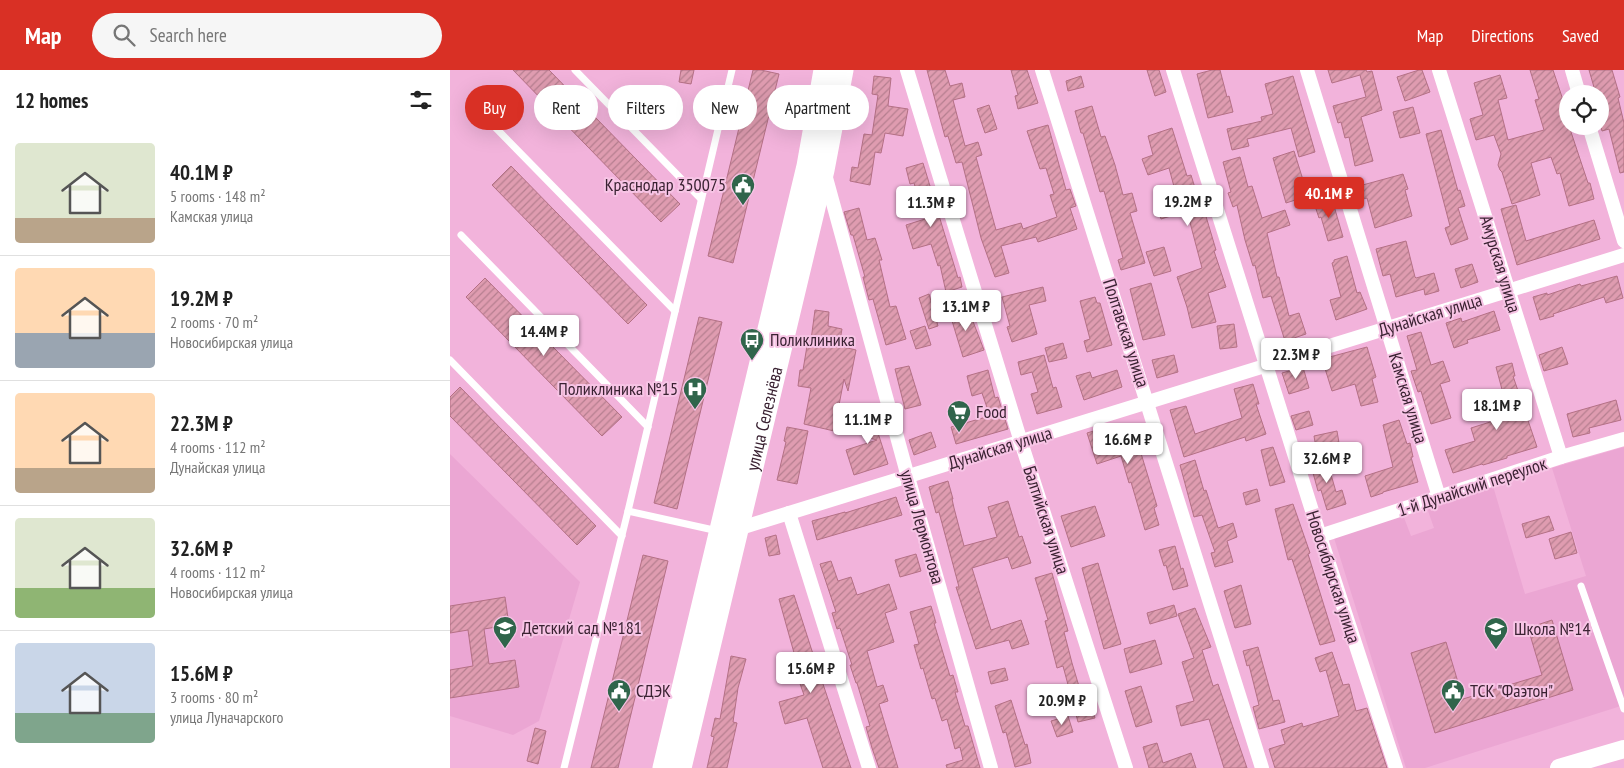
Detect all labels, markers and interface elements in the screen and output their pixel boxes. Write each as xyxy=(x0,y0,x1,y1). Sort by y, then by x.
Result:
search box xyxy=(92,13,442,58)
text: Map xyxy=(25,20,62,51)
icon: search xyxy=(110,21,138,49)
text: Search here xyxy=(150,23,227,47)
text: Map xyxy=(1417,24,1443,47)
text: Directions xyxy=(1471,24,1534,47)
text: Saved xyxy=(1562,24,1599,47)
chip: Buy xyxy=(465,85,524,130)
chip: Rent xyxy=(534,85,598,130)
chip: Filters xyxy=(608,85,683,130)
chip: New xyxy=(693,85,757,130)
chip: Apartment xyxy=(767,85,869,130)
map controls xyxy=(1559,85,1609,135)
button: locate xyxy=(1559,85,1609,135)
icon: filters xyxy=(407,86,435,114)
text: 12 homes xyxy=(15,87,88,114)
text: 40.1M ₽ xyxy=(170,159,233,186)
icon: home xyxy=(55,163,115,223)
public building icon: Краснодар 350075 xyxy=(730,172,756,206)
place label: Краснодар 350075 xyxy=(605,173,726,196)
pin: 40.1M ₽ xyxy=(1283,176,1375,219)
text: 40.1M ₽ xyxy=(1305,183,1353,203)
pin: 19.2M ₽ xyxy=(1142,184,1234,227)
text: 5 rooms · 148 m² xyxy=(170,186,266,206)
pin: 11.3M ₽ xyxy=(885,186,977,228)
text: 19.2M ₽ xyxy=(1164,191,1212,211)
text: 11.3M ₽ xyxy=(907,192,955,212)
text: Камская улица xyxy=(170,206,253,226)
street label: Амурская улица xyxy=(1475,212,1526,315)
street label: Полтавская улица xyxy=(1098,276,1155,390)
text: 19.2M ₽ xyxy=(170,285,233,312)
icon: home xyxy=(55,288,115,348)
street label: Дунайская улица xyxy=(1375,288,1484,341)
pin: 13.1M ₽ xyxy=(920,290,1012,332)
text: 13.1M ₽ xyxy=(942,296,990,316)
text: 2 rooms · 70 m² xyxy=(170,312,258,332)
pin: 14.4M ₽ xyxy=(498,314,590,357)
text: 14.4M ₽ xyxy=(520,321,568,341)
bus stop icon: Поликлиника xyxy=(739,327,765,361)
place label: Поликлиника xyxy=(770,328,855,351)
text: Новосибирская улица xyxy=(170,332,293,352)
pin: 22.3M ₽ xyxy=(1250,338,1342,380)
text: 22.3M ₽ xyxy=(1272,344,1320,364)
street label: Камская улица xyxy=(1384,350,1433,446)
street label: улица Селезнёва xyxy=(740,364,788,473)
hospital icon: Поликлиника №15 xyxy=(682,376,708,410)
place label: Поликлиника №15 xyxy=(558,377,678,400)
pin: 18.1M ₽ xyxy=(1451,388,1543,431)
text: 18.1M ₽ xyxy=(1473,395,1521,415)
supermarket icon: Food xyxy=(946,399,972,433)
place label: Food xyxy=(976,400,1007,423)
pin: 11.1M ₽ xyxy=(822,402,914,445)
text: 11.1M ₽ xyxy=(844,409,892,429)
text: 22.3M ₽ xyxy=(170,410,233,437)
icon: home xyxy=(55,413,115,473)
street label: Дунайская улица xyxy=(945,421,1054,474)
pin: 16.6M ₽ xyxy=(1082,422,1174,465)
text: 16.6M ₽ xyxy=(1104,429,1152,449)
text: 4 rooms · 112 m² xyxy=(170,437,266,457)
pin: 32.6M ₽ xyxy=(1281,442,1373,484)
text: 32.6M ₽ xyxy=(1303,448,1351,468)
street label: 1-й Дунайский переулок xyxy=(1394,452,1549,521)
text: Дунайская улица xyxy=(170,457,265,477)
street label: Балтийская улица xyxy=(1018,463,1075,577)
street label: улица Лермонтова xyxy=(895,467,950,587)
street label: Новосибирская улица xyxy=(1301,507,1366,646)
text: 32.6M ₽ xyxy=(170,535,233,562)
icon: home xyxy=(55,538,115,598)
text: 4 rooms · 112 m² xyxy=(170,562,266,582)
text: Новосибирская улица xyxy=(170,582,293,602)
school or university icon: Детский сад №181 xyxy=(492,615,518,649)
place label: Детский сад №181 xyxy=(522,616,642,639)
school or university icon: Школа №14 xyxy=(1483,616,1509,650)
place label: Школа №14 xyxy=(1514,617,1591,640)
pin: 15.6M ₽ xyxy=(765,652,857,694)
text: 15.6M ₽ xyxy=(787,658,835,678)
text: 15.6M ₽ xyxy=(170,660,233,687)
icon: home xyxy=(55,663,115,723)
public building icon: СДЭК xyxy=(606,678,632,712)
public building icon: ТСК "Фаэтон" xyxy=(1440,678,1466,712)
place label: СДЭК xyxy=(636,679,671,702)
place label: ТСК "Фаэтон" xyxy=(1470,679,1553,702)
pin: 20.9M ₽ xyxy=(1016,684,1108,726)
text: 3 rooms · 80 m² xyxy=(170,687,258,707)
text: 20.9M ₽ xyxy=(1038,690,1086,710)
text: улица Луначарского xyxy=(170,707,283,727)

